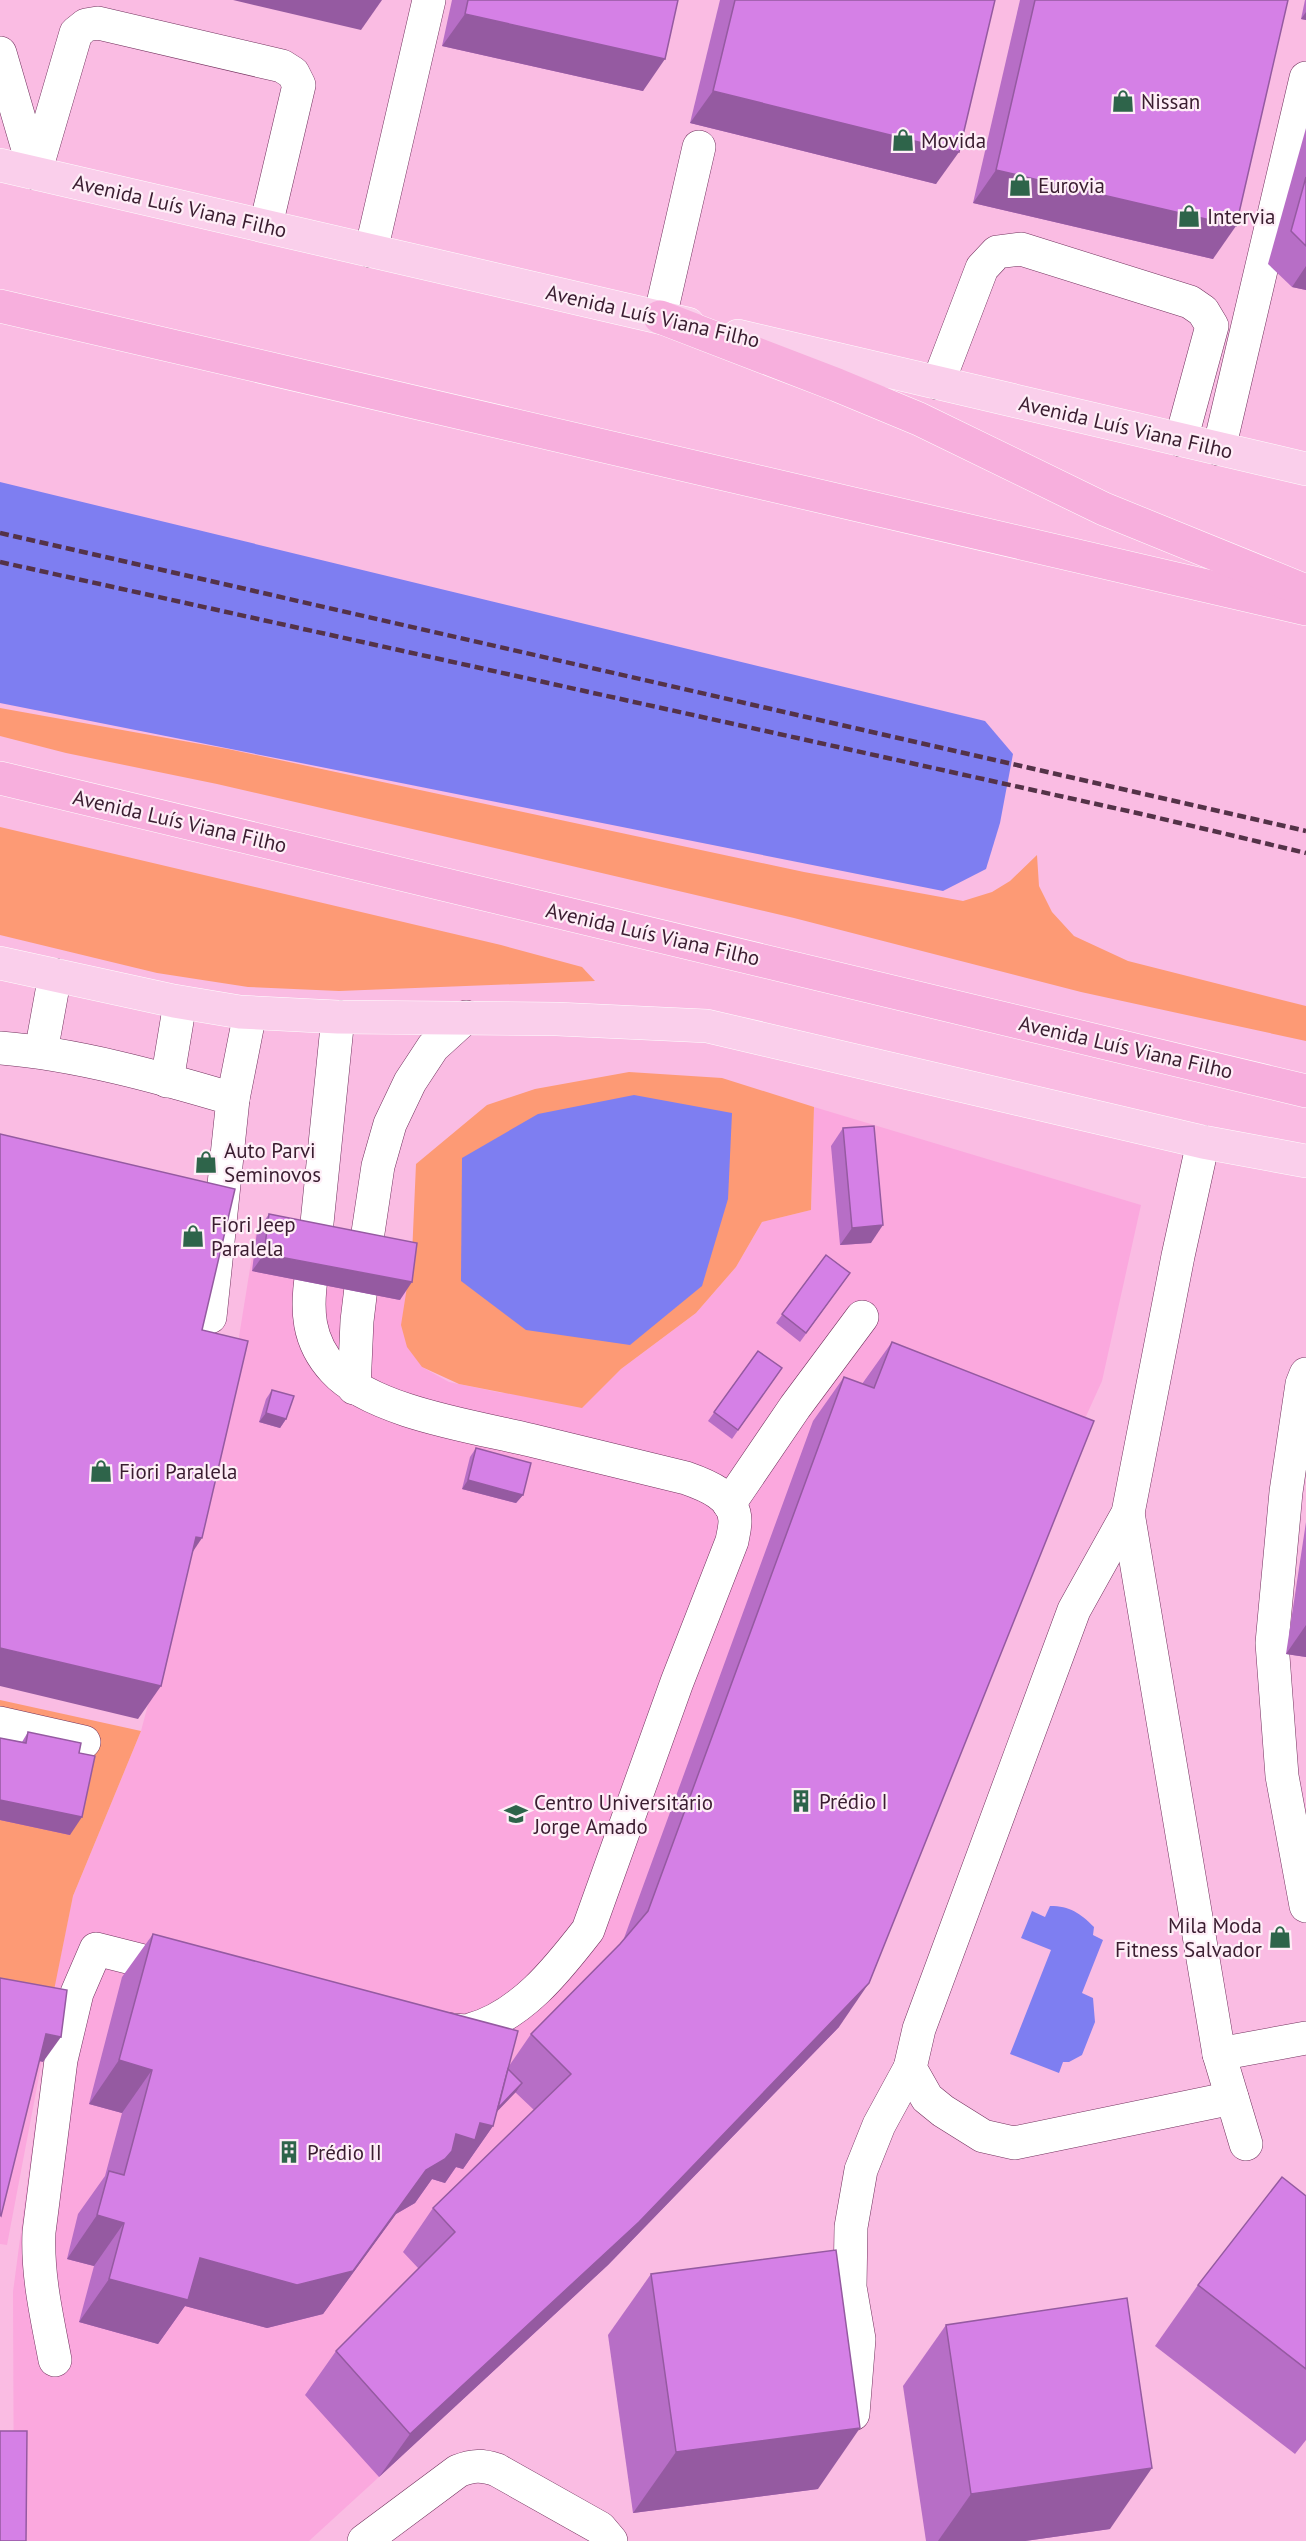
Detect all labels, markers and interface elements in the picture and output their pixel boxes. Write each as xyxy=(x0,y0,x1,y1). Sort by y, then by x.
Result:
shop icon: Nissan xyxy=(1110,88,1136,114)
place label: Nissan xyxy=(1141,88,1200,115)
shop icon: Movida xyxy=(890,127,916,153)
place label: Movida xyxy=(921,127,986,154)
street label: Avenida Luís Viana Filho xyxy=(70,168,290,244)
shop icon: Eurovia xyxy=(1007,172,1033,198)
place label: Eurovia xyxy=(1038,172,1105,199)
shop icon: Intervia xyxy=(1176,203,1202,229)
place label: Intervia xyxy=(1207,203,1275,230)
street label: Avenida Luís Viana Filho xyxy=(543,278,763,354)
street label: Avenida Luís Viana Filho xyxy=(1016,389,1236,465)
street label: Avenida Luís Viana Filho xyxy=(70,783,290,859)
street label: Avenida Luís Viana Filho xyxy=(543,896,763,972)
street label: Avenida Luís Viana Filho xyxy=(1016,1009,1236,1085)
place label: Auto Parvi Seminovos xyxy=(224,1137,321,1188)
shop icon: Auto Parvi Seminovos xyxy=(193,1149,219,1175)
place label: Fiori Jeep Paralela xyxy=(211,1211,296,1262)
shop icon: Fiori Jeep Paralela xyxy=(180,1223,206,1249)
shop icon: Fiori Paralela xyxy=(88,1458,114,1484)
place label: Fiori Paralela xyxy=(119,1458,237,1485)
building icon: Prédio I xyxy=(788,1788,814,1814)
place label: Prédio I xyxy=(819,1788,888,1815)
place label: Centro Universitário Jorge Amado xyxy=(533,1789,713,1840)
school or university icon: Centro Universitário Jorge Amado xyxy=(503,1801,529,1827)
place label: Mila Moda Fitness Salvador xyxy=(1115,1912,1262,1963)
shop icon: Mila Moda Fitness Salvador xyxy=(1267,1924,1293,1950)
building icon: Prédio II xyxy=(276,2139,302,2165)
place label: Prédio II xyxy=(307,2139,382,2166)

